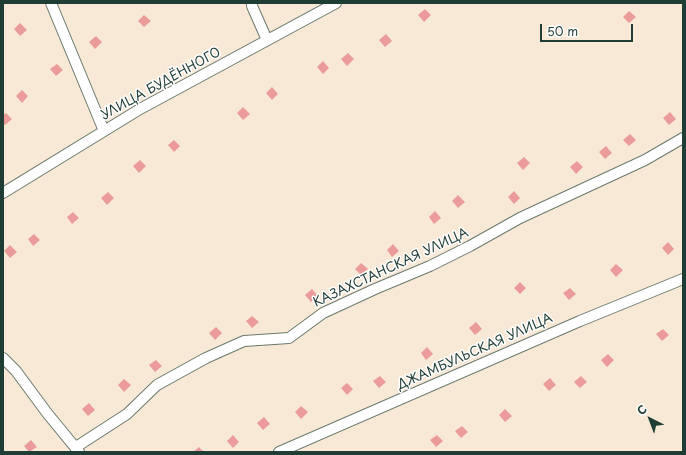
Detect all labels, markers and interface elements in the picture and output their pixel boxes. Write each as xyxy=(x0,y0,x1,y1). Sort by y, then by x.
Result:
scale bar xyxy=(542,16,635,42)
text: 50 m xyxy=(547,22,578,40)
street label: УЛИЦА БУДЁННОГО xyxy=(98,45,224,123)
street label: КАЗАХСТАНСКАЯ УЛИЦА xyxy=(311,225,471,311)
street label: ДЖАМБУЛЬСКАЯ УЛИЦА xyxy=(395,311,555,393)
north arrow xyxy=(630,399,670,439)
text: С xyxy=(633,401,650,419)

